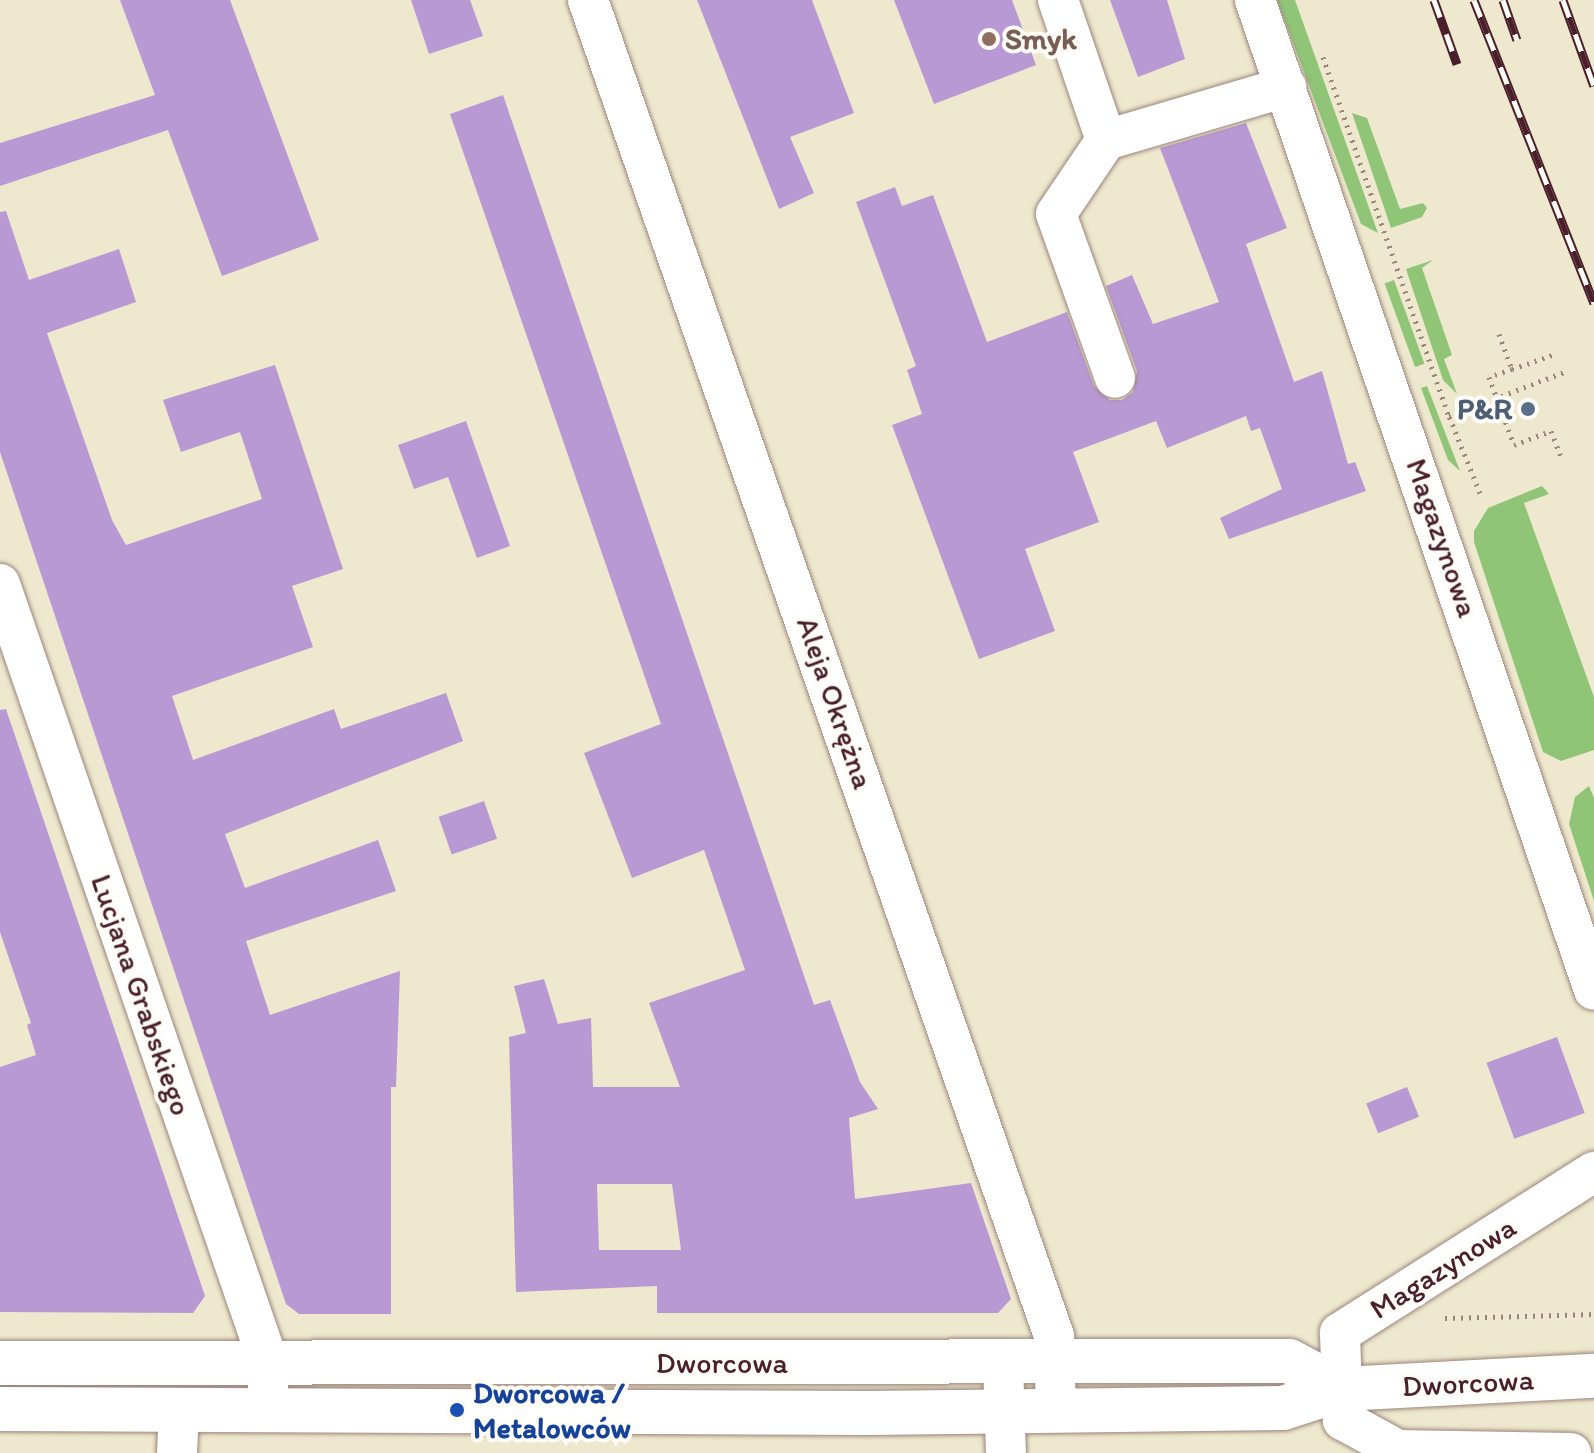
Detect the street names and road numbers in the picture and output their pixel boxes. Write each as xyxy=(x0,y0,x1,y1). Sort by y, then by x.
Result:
street label: Magazynowa xyxy=(1398,454,1486,622)
street label: Aleja Okrężna xyxy=(789,612,881,794)
street label: Lucjana Grabskiego xyxy=(83,870,199,1120)
street label: Magazynowa xyxy=(1363,1209,1523,1327)
street label: Dworcowa xyxy=(656,1345,788,1381)
street label: Dworcowa xyxy=(1401,1362,1535,1404)

